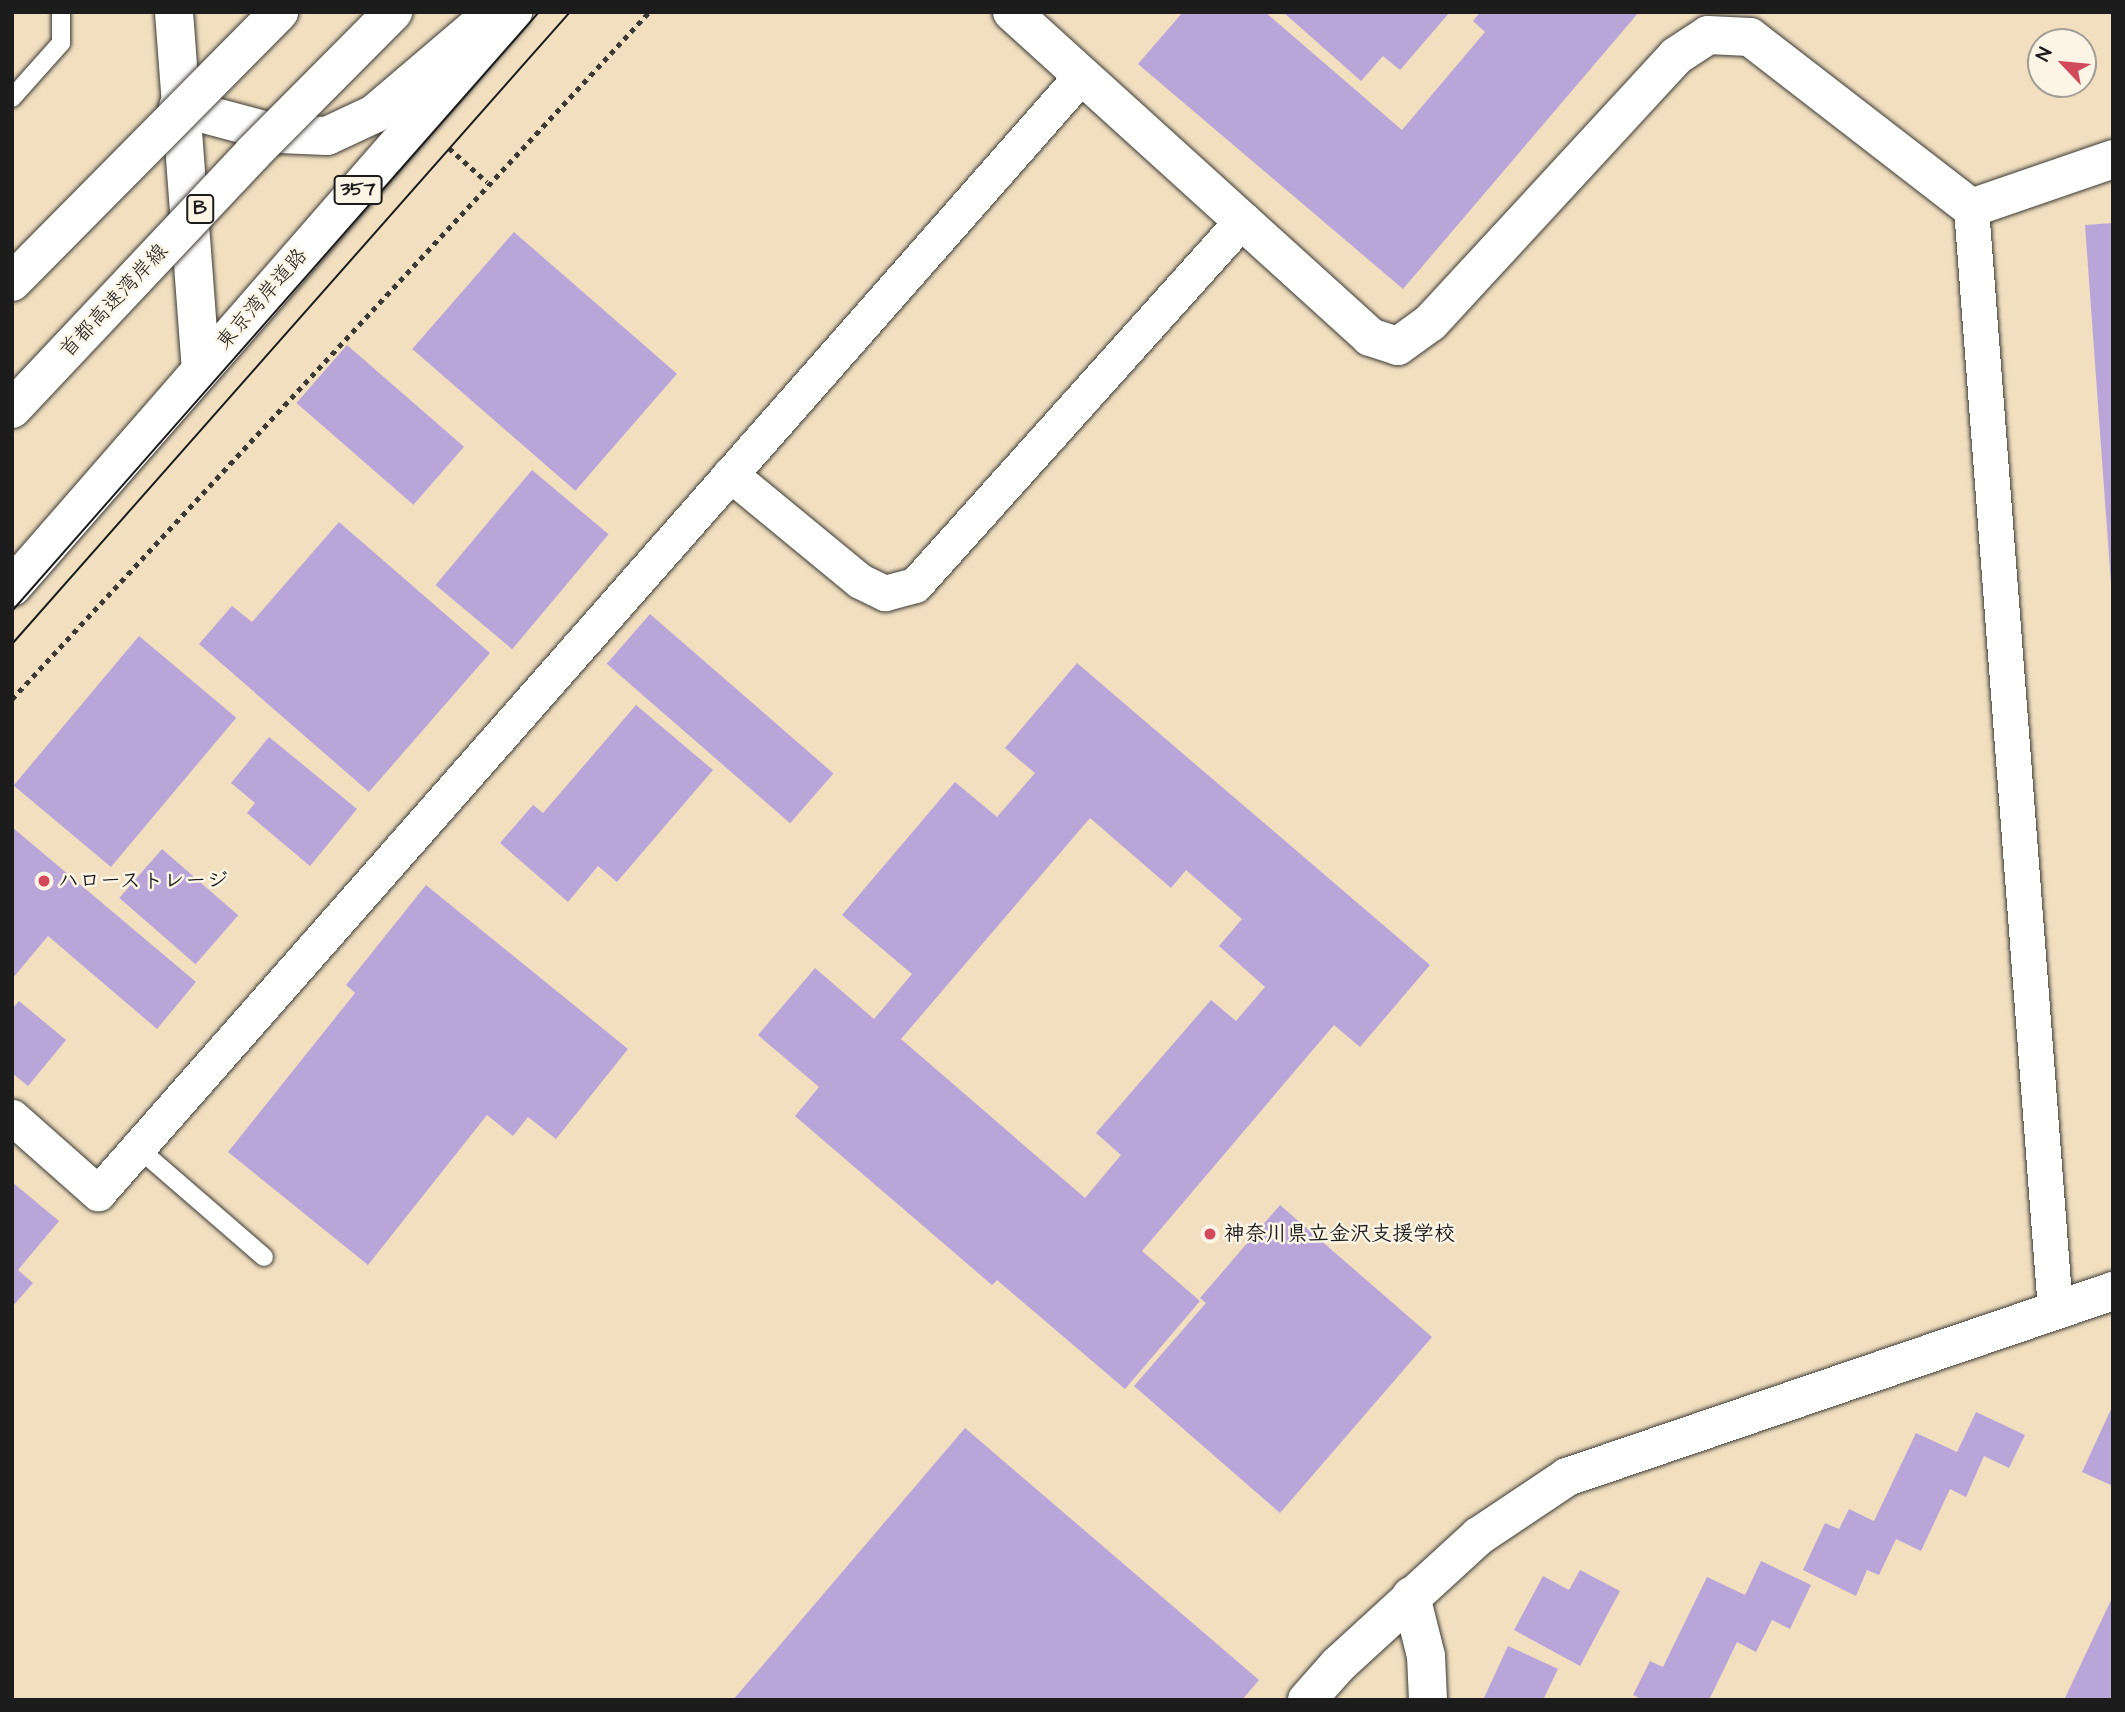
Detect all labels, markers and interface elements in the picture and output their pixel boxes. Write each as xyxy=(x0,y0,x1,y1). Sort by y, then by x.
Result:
north arrow xyxy=(2027,28,2097,98)
text: N xyxy=(2030,43,2059,66)
road number: 357 xyxy=(334,174,382,206)
road number: B xyxy=(186,194,214,224)
street label: 首都高速湾岸線 xyxy=(55,239,173,363)
street label: 東京湾岸道路 xyxy=(211,243,313,355)
place label: ハローストレージ xyxy=(58,868,227,894)
marker: ハローストレージ xyxy=(36,873,52,889)
place label: 神奈川県立金沢支援学校 xyxy=(1224,1221,1455,1247)
marker: 神奈川県立金沢支援学校 xyxy=(1202,1226,1218,1242)

